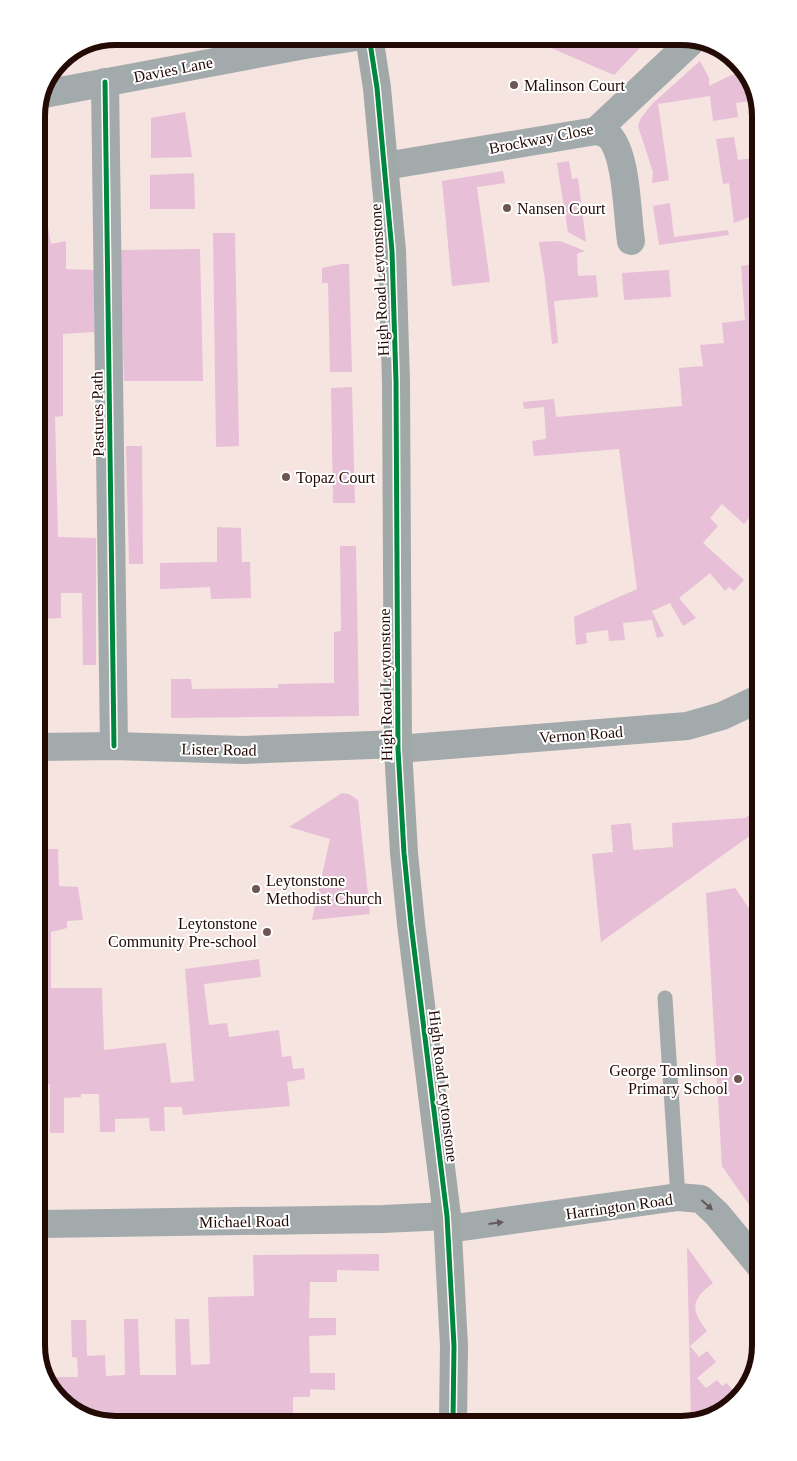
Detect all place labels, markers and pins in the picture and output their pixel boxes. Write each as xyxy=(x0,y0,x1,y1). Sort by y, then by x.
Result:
place label: Malinson Court xyxy=(524,77,625,94)
marker: Malinson Court xyxy=(508,79,520,91)
place label: Nansen Court xyxy=(517,200,606,217)
marker: Nansen Court xyxy=(501,202,513,214)
place label: Topaz Court xyxy=(296,469,376,487)
marker: Topaz Court xyxy=(280,471,292,483)
place label: Leytonstone Methodist Church xyxy=(266,872,382,907)
marker: Leytonstone Methodist Church xyxy=(250,883,262,895)
place label: Leytonstone Community Pre-school xyxy=(108,915,258,951)
marker: Leytonstone Community Pre-school xyxy=(261,926,273,938)
place label: George Tomlinson Primary School xyxy=(609,1062,729,1098)
marker: George Tomlinson Primary School xyxy=(732,1073,744,1085)

